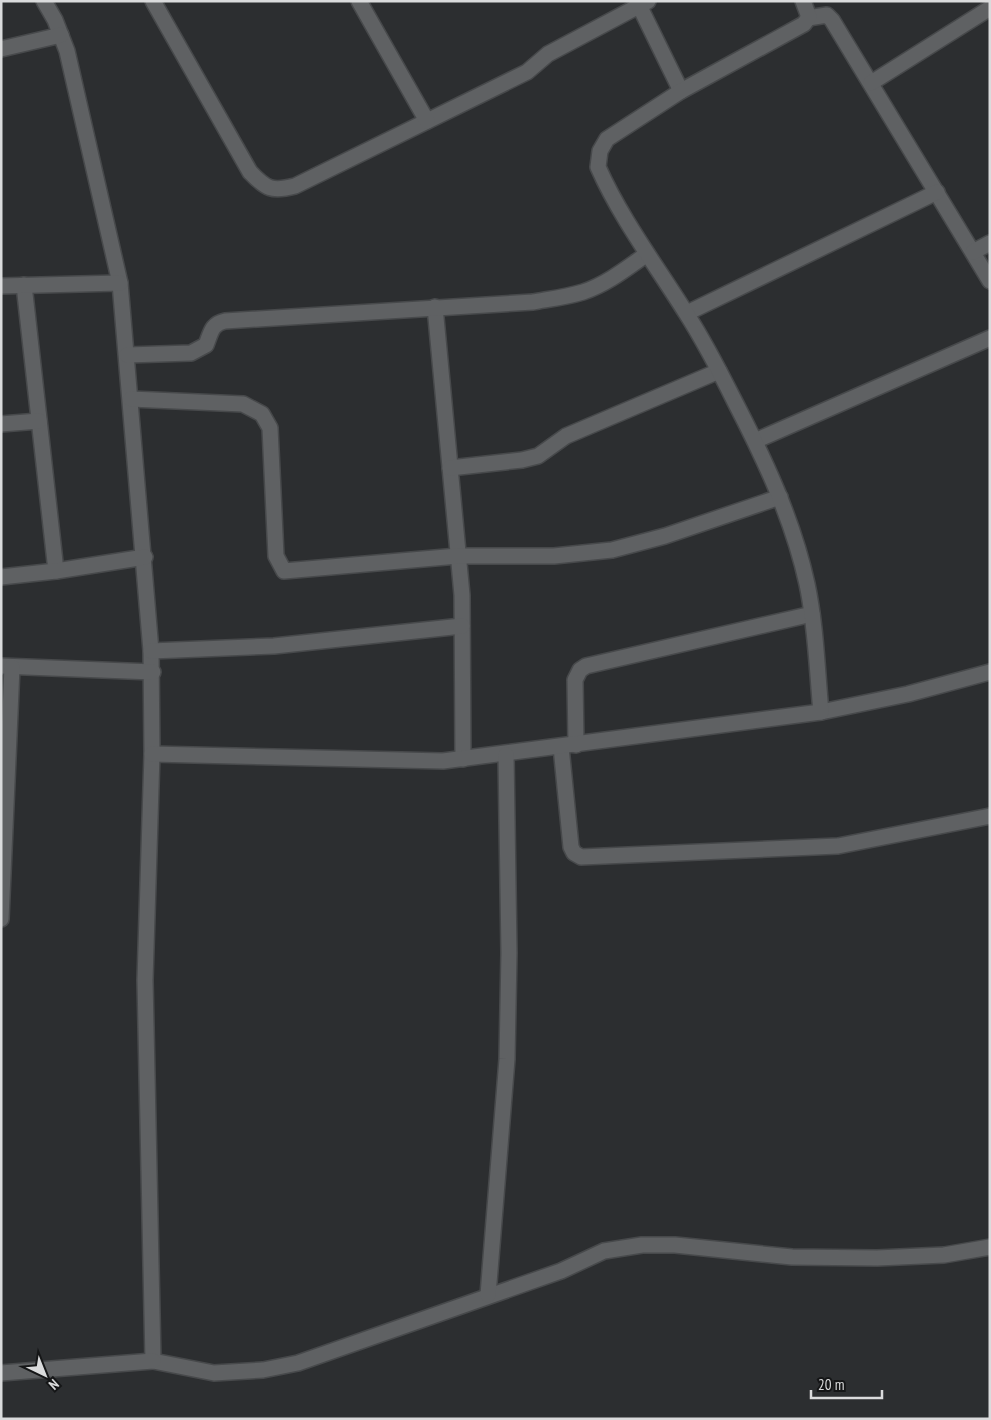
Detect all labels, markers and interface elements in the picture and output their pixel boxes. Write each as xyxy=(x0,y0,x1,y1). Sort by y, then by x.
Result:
north arrow xyxy=(20,1350,70,1400)
scale bar xyxy=(811,1368,882,1400)
text: N xyxy=(45,1375,63,1394)
text: 20 m xyxy=(818,1375,844,1394)

